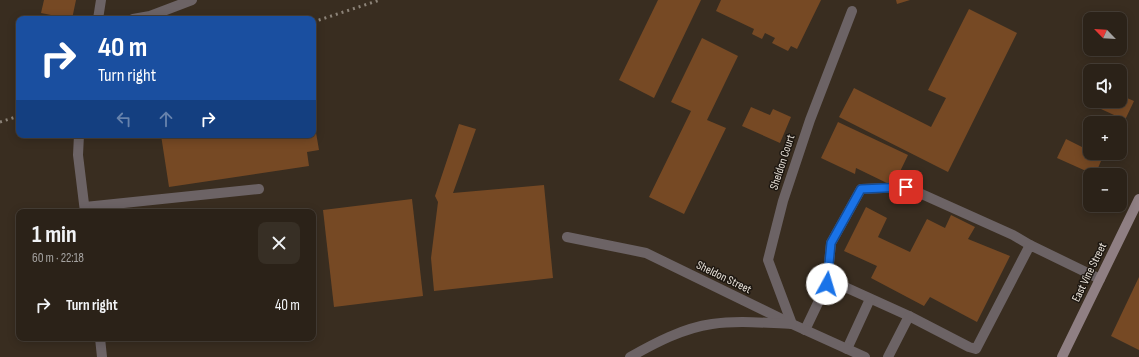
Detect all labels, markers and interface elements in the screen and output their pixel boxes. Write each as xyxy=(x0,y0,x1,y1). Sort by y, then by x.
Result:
north arrow xyxy=(1083,12,1127,56)
map controls xyxy=(1083,12,1127,212)
text: 40 m xyxy=(98,31,147,64)
icon: right xyxy=(32,32,84,84)
button: sound xyxy=(1083,64,1127,108)
text: Turn right xyxy=(98,65,156,86)
icon: left xyxy=(113,108,135,130)
icon: ahead xyxy=(155,108,177,130)
icon: right xyxy=(197,108,219,130)
button: + xyxy=(1083,116,1127,160)
street label: Sheldon Court xyxy=(766,132,799,192)
button: − xyxy=(1083,168,1127,212)
pin xyxy=(889,170,923,204)
icon: arrive xyxy=(895,176,917,198)
text: 1 min xyxy=(32,220,77,249)
button: close xyxy=(258,222,300,264)
street label: East Vine Street xyxy=(1069,240,1110,304)
text: 60 m · 22:18 xyxy=(32,250,84,266)
street label: Sheldon Street xyxy=(694,258,754,297)
position arrow xyxy=(806,263,848,305)
icon: right xyxy=(32,294,54,316)
text: Turn right xyxy=(66,296,118,315)
text: 40 m xyxy=(275,296,300,315)

